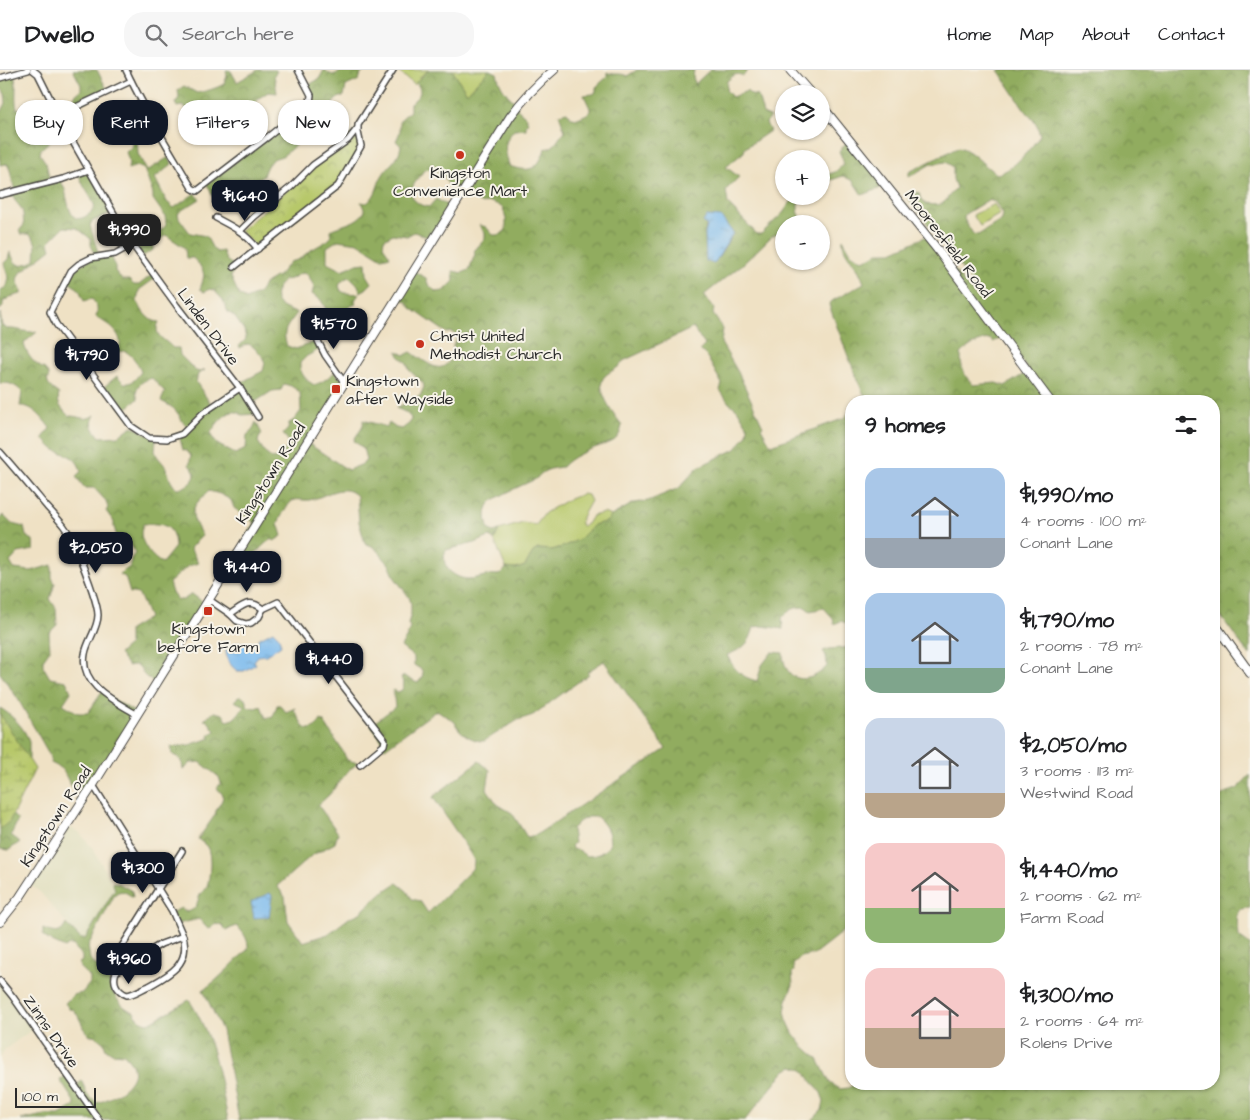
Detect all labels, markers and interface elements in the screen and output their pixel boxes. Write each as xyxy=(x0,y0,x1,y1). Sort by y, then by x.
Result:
search box xyxy=(124,12,474,57)
text: Dwello xyxy=(25,18,94,52)
icon: search xyxy=(142,21,170,49)
text: Search here xyxy=(182,21,294,48)
text: Home xyxy=(947,22,992,47)
text: Map xyxy=(1020,22,1054,47)
text: About xyxy=(1082,22,1130,47)
text: Contact xyxy=(1158,22,1225,47)
map controls xyxy=(775,85,830,270)
button: layers xyxy=(775,85,830,140)
chip: Buy xyxy=(15,100,83,145)
chip: Rent xyxy=(93,100,168,145)
chip: Filters xyxy=(178,100,268,145)
chip: New xyxy=(278,100,349,145)
marker: Kingston Convenience Mart xyxy=(454,149,466,161)
button: + xyxy=(775,150,830,205)
place label: Kingston Convenience Mart xyxy=(393,162,528,202)
pin: $1,640 xyxy=(204,180,286,222)
text: $1,640 xyxy=(223,185,267,207)
street label: Mooresfield Road xyxy=(899,185,997,302)
pin: $1,990 xyxy=(88,214,170,256)
button: − xyxy=(775,215,830,270)
text: $1,990 xyxy=(108,219,150,241)
street label: Linden Drive xyxy=(172,284,245,370)
pin: $1,570 xyxy=(293,308,375,350)
text: $1,570 xyxy=(311,313,357,335)
place label: Christ United Methodist Church xyxy=(430,325,561,365)
pin: $1,790 xyxy=(46,338,128,381)
marker: Christ United Methodist Church xyxy=(414,338,426,350)
text: $1,790 xyxy=(66,344,108,366)
place label: Kingstown after Wayside xyxy=(346,370,454,411)
marker: Kingstown after Wayside xyxy=(330,383,342,395)
text: 9 homes xyxy=(865,411,946,440)
icon: filters xyxy=(1172,411,1200,439)
street label: Kingstown Road xyxy=(231,419,312,529)
text: $1,990/mo xyxy=(1020,481,1113,510)
icon: home xyxy=(905,488,965,548)
text: 4 rooms · 100 m² xyxy=(1020,510,1147,532)
pin: $2,050 xyxy=(55,532,137,574)
text: Conant Lane xyxy=(1020,532,1113,554)
text: $2,050 xyxy=(70,537,122,559)
pin: $1,440 xyxy=(206,550,288,593)
text: $1,440 xyxy=(224,556,270,578)
marker: Kingstown before Farm xyxy=(202,605,214,617)
text: $1,790/mo xyxy=(1020,606,1114,635)
icon: home xyxy=(905,613,965,673)
place label: Kingstown before Farm xyxy=(158,618,259,658)
text: 2 rooms · 78 m² xyxy=(1020,635,1143,657)
pin: $1,440 xyxy=(288,642,370,685)
text: $1,440 xyxy=(306,648,352,670)
text: Conant Lane xyxy=(1020,657,1113,679)
text: $2,050/mo xyxy=(1020,731,1127,760)
icon: home xyxy=(905,738,965,798)
text: 3 rooms · 113 m² xyxy=(1020,760,1134,782)
street label: Kingstown Road xyxy=(15,762,97,872)
text: Westwind Road xyxy=(1020,782,1133,804)
pin: $1,300 xyxy=(102,852,184,894)
text: $1,440/mo xyxy=(1020,856,1118,885)
text: $1,300 xyxy=(122,857,164,879)
icon: home xyxy=(905,863,965,923)
text: 2 rooms · 62 m² xyxy=(1020,885,1142,907)
text: Farm Road xyxy=(1020,907,1104,929)
pin: $1,960 xyxy=(88,942,170,985)
text: $1,960 xyxy=(107,948,151,970)
text: $1,300/mo xyxy=(1020,981,1113,1010)
icon: home xyxy=(905,988,965,1048)
street label: Zinns Drive xyxy=(18,991,84,1073)
text: 2 rooms · 64 m² xyxy=(1020,1010,1144,1032)
text: Rolens Drive xyxy=(1020,1032,1113,1054)
scale bar xyxy=(15,1085,96,1108)
text: 100 m xyxy=(22,1087,58,1107)

